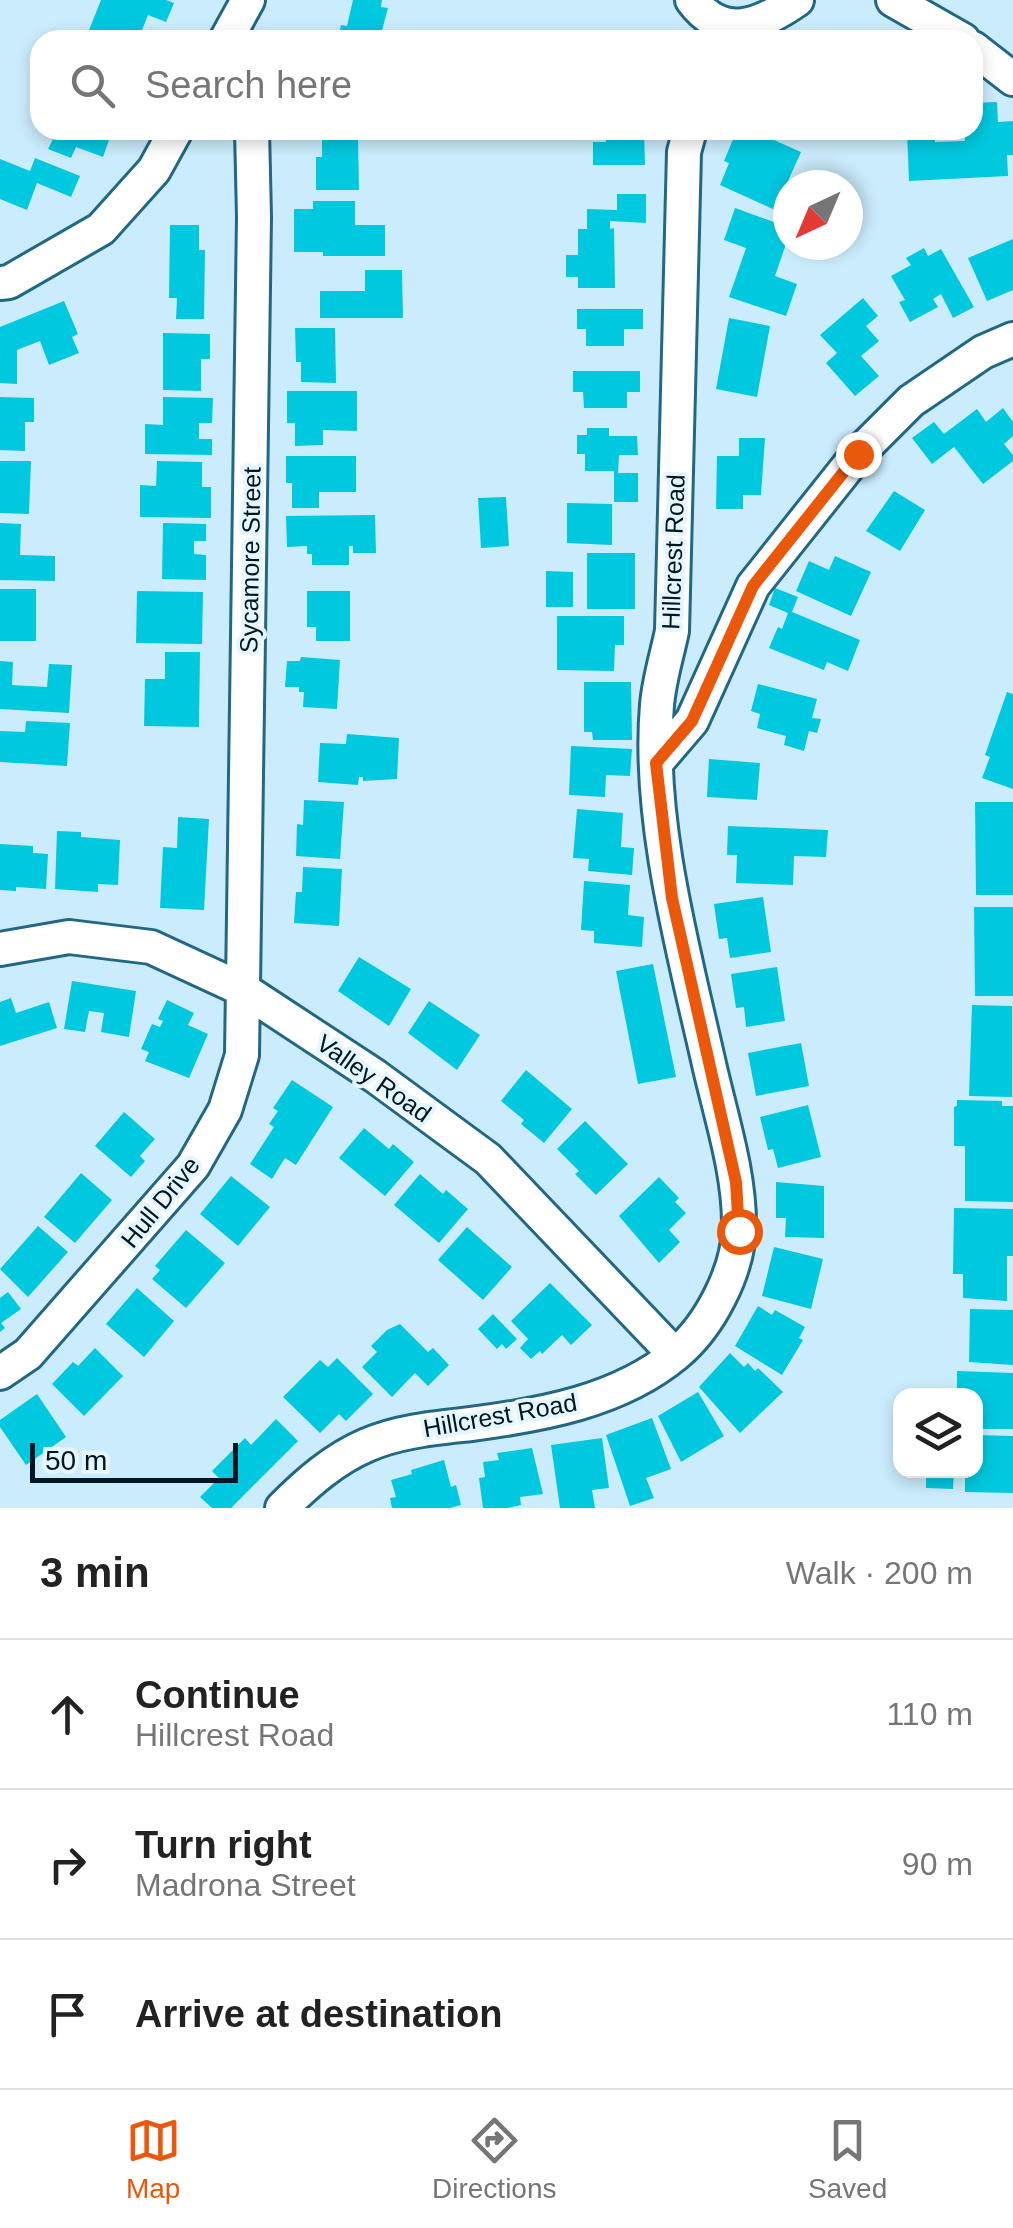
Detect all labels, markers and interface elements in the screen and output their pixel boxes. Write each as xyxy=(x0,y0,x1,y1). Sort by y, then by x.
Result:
search box xyxy=(30,30,983,140)
icon: search xyxy=(65,58,120,113)
text: Search here xyxy=(145,64,352,106)
north arrow xyxy=(773,170,863,260)
route end xyxy=(836,432,882,478)
street label: Sycamore Street xyxy=(234,467,266,653)
street label: Hillcrest Road xyxy=(656,474,690,630)
street label: Valley Road xyxy=(312,1028,436,1128)
street label: Hull Drive xyxy=(115,1151,205,1253)
route start xyxy=(717,1209,763,1255)
street label: Hillcrest Road xyxy=(421,1388,579,1442)
map controls xyxy=(893,1388,983,1478)
button: layers xyxy=(893,1388,983,1478)
scale bar xyxy=(30,1438,238,1482)
text: 50 m xyxy=(45,1445,107,1476)
text: 3 min xyxy=(40,1549,150,1596)
text: Walk · 200 m xyxy=(786,1555,973,1591)
text: Continue xyxy=(135,1674,300,1716)
icon: ahead xyxy=(40,1687,95,1742)
text: 110 m xyxy=(886,1696,973,1732)
text: Hillcrest Road xyxy=(135,1717,334,1753)
text: Turn right xyxy=(135,1824,312,1866)
icon: right xyxy=(40,1837,95,1892)
text: 90 m xyxy=(902,1846,973,1882)
text: Madrona Street xyxy=(135,1867,356,1903)
icon: arrive xyxy=(40,1987,95,2042)
text: Arrive at destination xyxy=(135,1993,502,2035)
tab: Map xyxy=(126,2113,181,2205)
tab: Directions xyxy=(432,2113,557,2205)
tab: Saved xyxy=(808,2113,887,2205)

